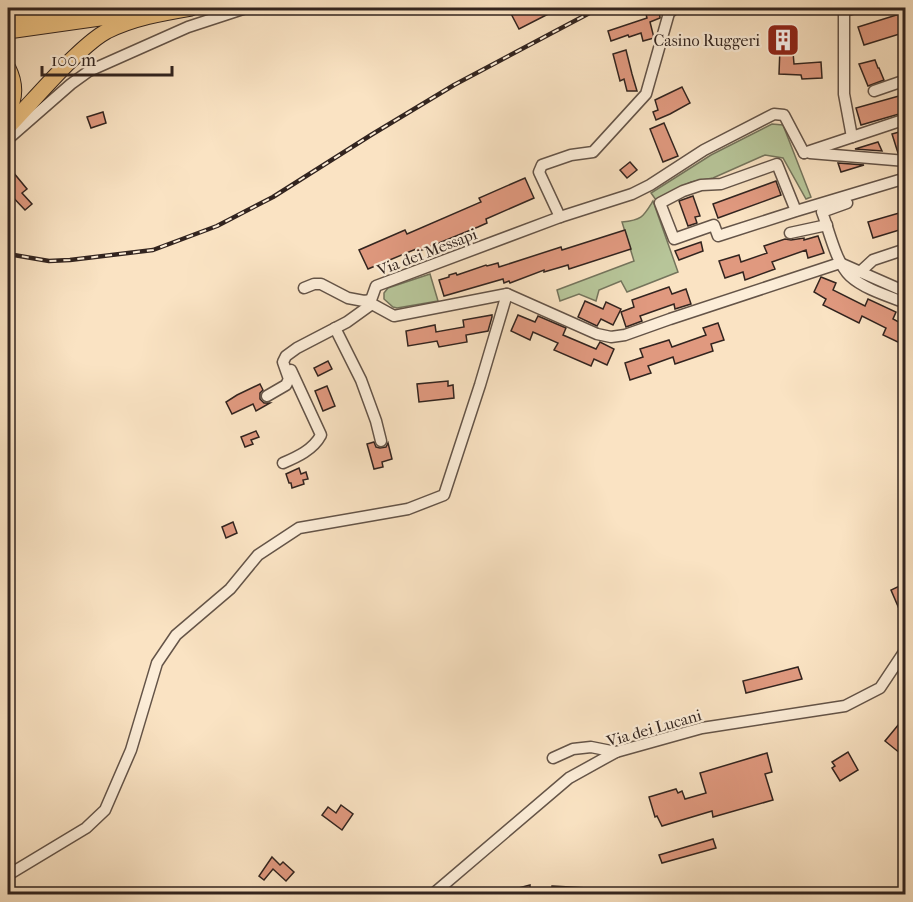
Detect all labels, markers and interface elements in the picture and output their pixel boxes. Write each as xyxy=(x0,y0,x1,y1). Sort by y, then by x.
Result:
building icon: Casino Ruggeri xyxy=(765,22,801,58)
place label: Casino Ruggeri xyxy=(654,31,760,50)
scale bar xyxy=(42,39,172,77)
text: 100 m xyxy=(51,50,96,71)
street label: Via dei Messapi xyxy=(373,224,480,280)
street label: Via dei Lucani xyxy=(603,705,704,751)

